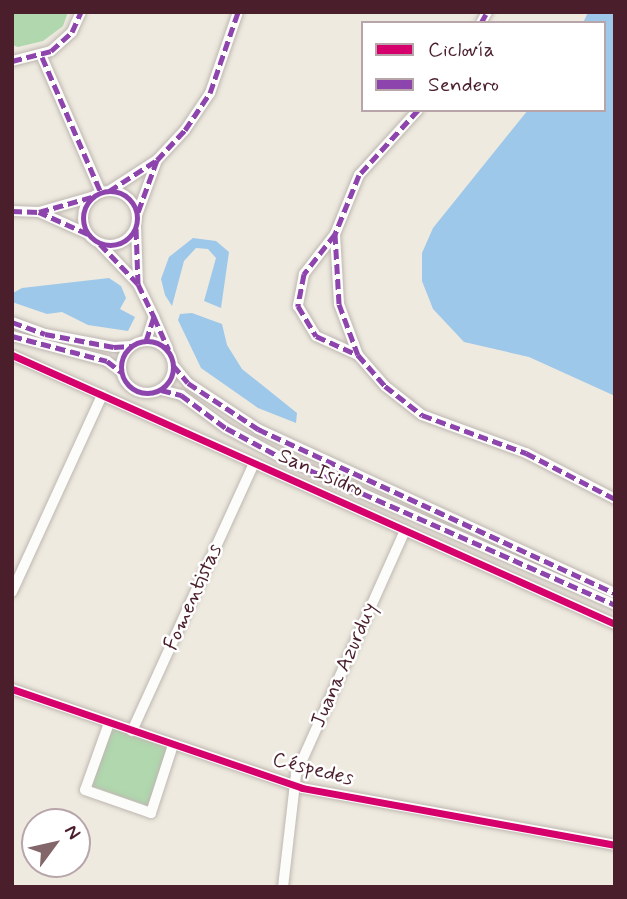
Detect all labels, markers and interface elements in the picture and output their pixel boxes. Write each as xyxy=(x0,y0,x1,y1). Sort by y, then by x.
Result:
legend xyxy=(361,21,606,112)
text: Ciclovía xyxy=(428,36,495,64)
text: Sendero xyxy=(428,71,499,99)
street label: San Isidro xyxy=(274,443,368,503)
street label: Fomentistas xyxy=(158,540,228,654)
street label: Juana Azurduy xyxy=(305,599,383,731)
street label: Céspedes xyxy=(270,747,356,791)
north arrow xyxy=(21,808,91,878)
text: N xyxy=(58,820,86,844)

